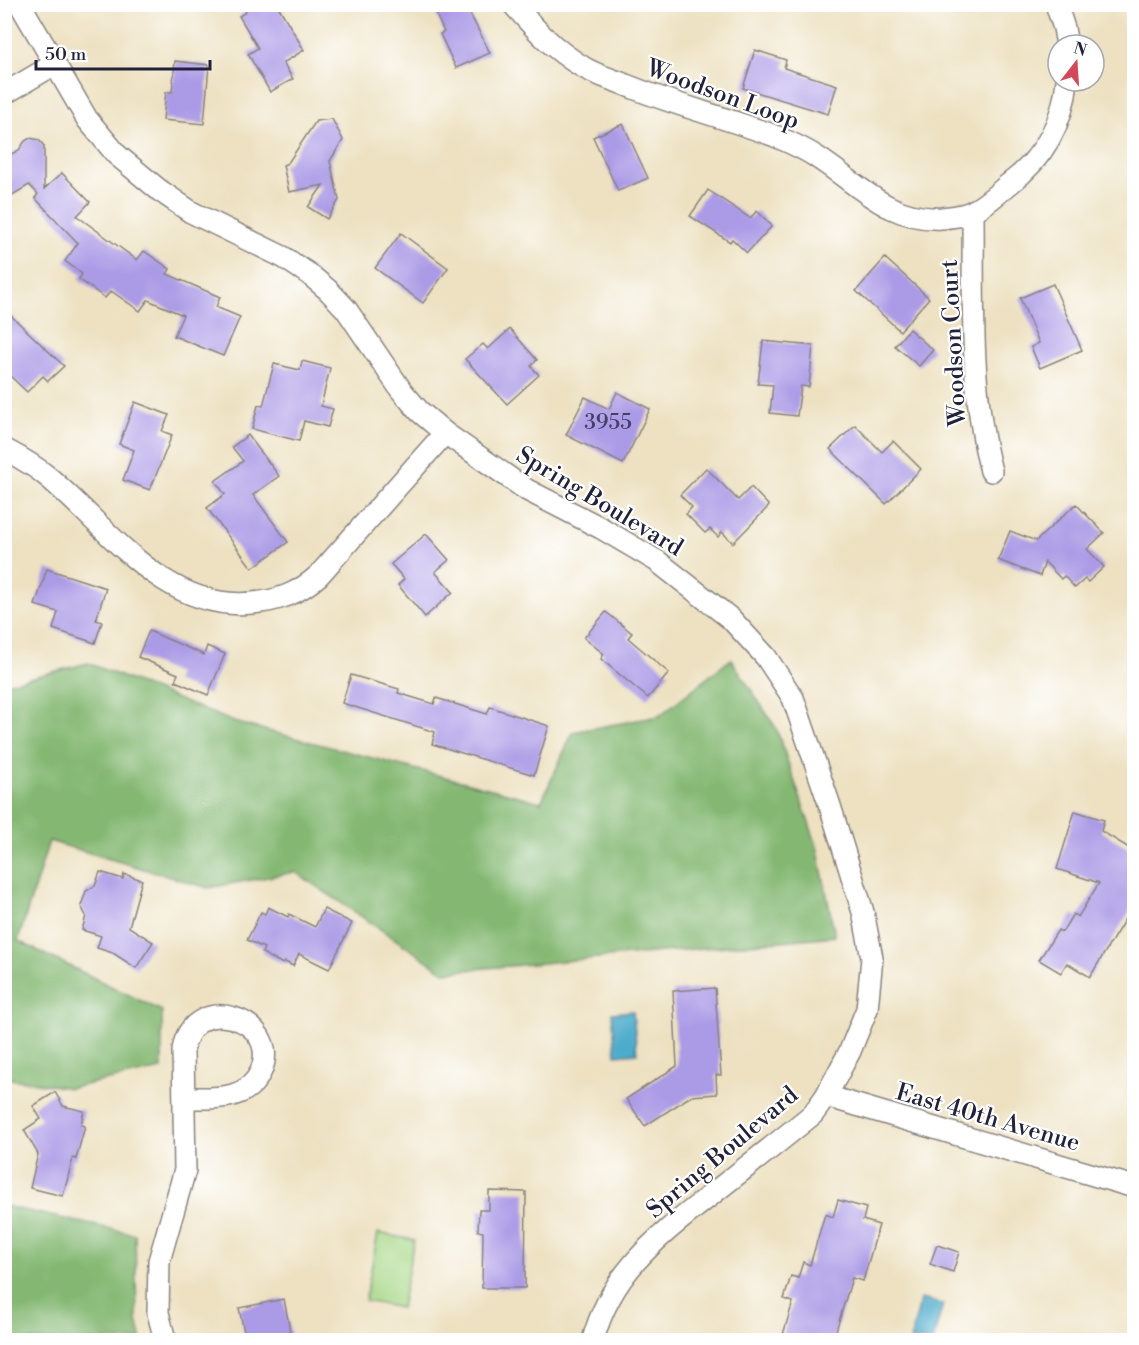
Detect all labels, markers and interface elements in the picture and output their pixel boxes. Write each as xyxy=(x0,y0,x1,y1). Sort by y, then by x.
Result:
scale bar xyxy=(36,33,210,71)
north arrow xyxy=(1046,33,1106,93)
text: N xyxy=(1071,38,1089,61)
text: 50 m xyxy=(45,43,87,66)
street label: Woodson Loop xyxy=(641,53,803,137)
street label: Woodson Court xyxy=(935,258,973,428)
house number: 3955 xyxy=(584,410,632,436)
street label: Spring Boulevard xyxy=(511,440,689,564)
street label: East 40th Avenue xyxy=(892,1077,1083,1159)
street label: Spring Boulevard xyxy=(641,1080,805,1225)

